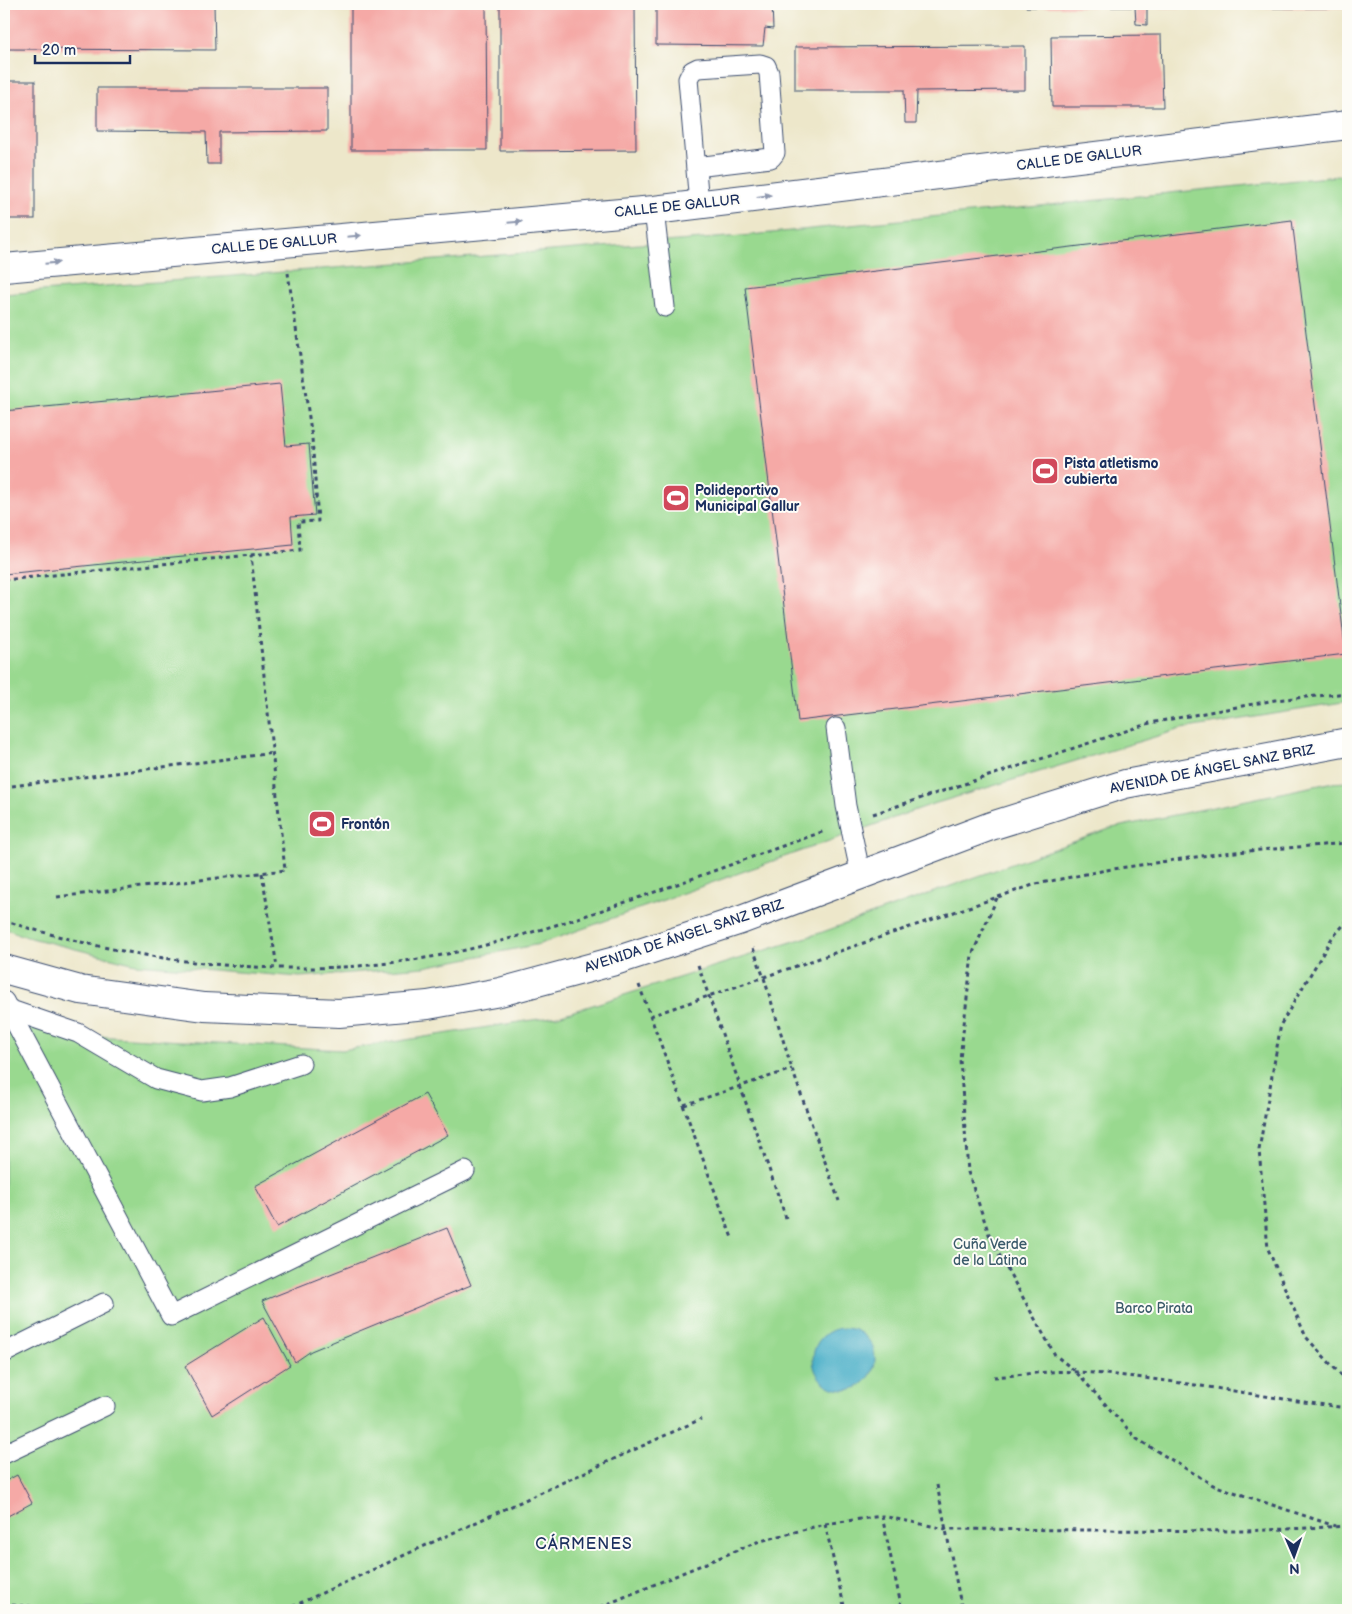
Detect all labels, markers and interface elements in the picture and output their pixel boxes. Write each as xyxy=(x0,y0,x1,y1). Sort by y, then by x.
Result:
scale bar xyxy=(35,32,130,64)
text: 20 m xyxy=(42,41,76,60)
street label: CALLE DE GALLUR xyxy=(1015,142,1143,174)
street label: CALLE DE GALLUR xyxy=(613,191,741,221)
one-way arrow xyxy=(756,192,772,200)
one-way arrow xyxy=(508,218,524,226)
street label: CALLE DE GALLUR xyxy=(211,230,338,258)
one-way arrow xyxy=(346,232,362,240)
one-way arrow xyxy=(45,259,61,267)
place label: Pista atletismo cubierta xyxy=(1064,455,1159,488)
sports icon: Pista atletismo cubierta xyxy=(1030,456,1060,486)
place label: Polideportivo Municipal Gallur xyxy=(695,482,800,515)
sports icon: Polideportivo Municipal Gallur xyxy=(661,483,691,513)
street label: AVENIDA DE ÁNGEL SANZ BRIZ xyxy=(1108,740,1316,797)
sports icon: Frontón xyxy=(307,809,337,839)
place label: Frontón xyxy=(341,816,390,833)
street label: AVENIDA DE ÁNGEL SANZ BRIZ xyxy=(582,895,786,976)
park label: Cuña Verde de la Latina xyxy=(953,1236,1027,1269)
park label: Barco Pirata xyxy=(1115,1300,1193,1317)
north arrow xyxy=(1270,1532,1320,1582)
district label: CÁRMENES xyxy=(535,1533,633,1554)
text: N xyxy=(1289,1560,1300,1577)

